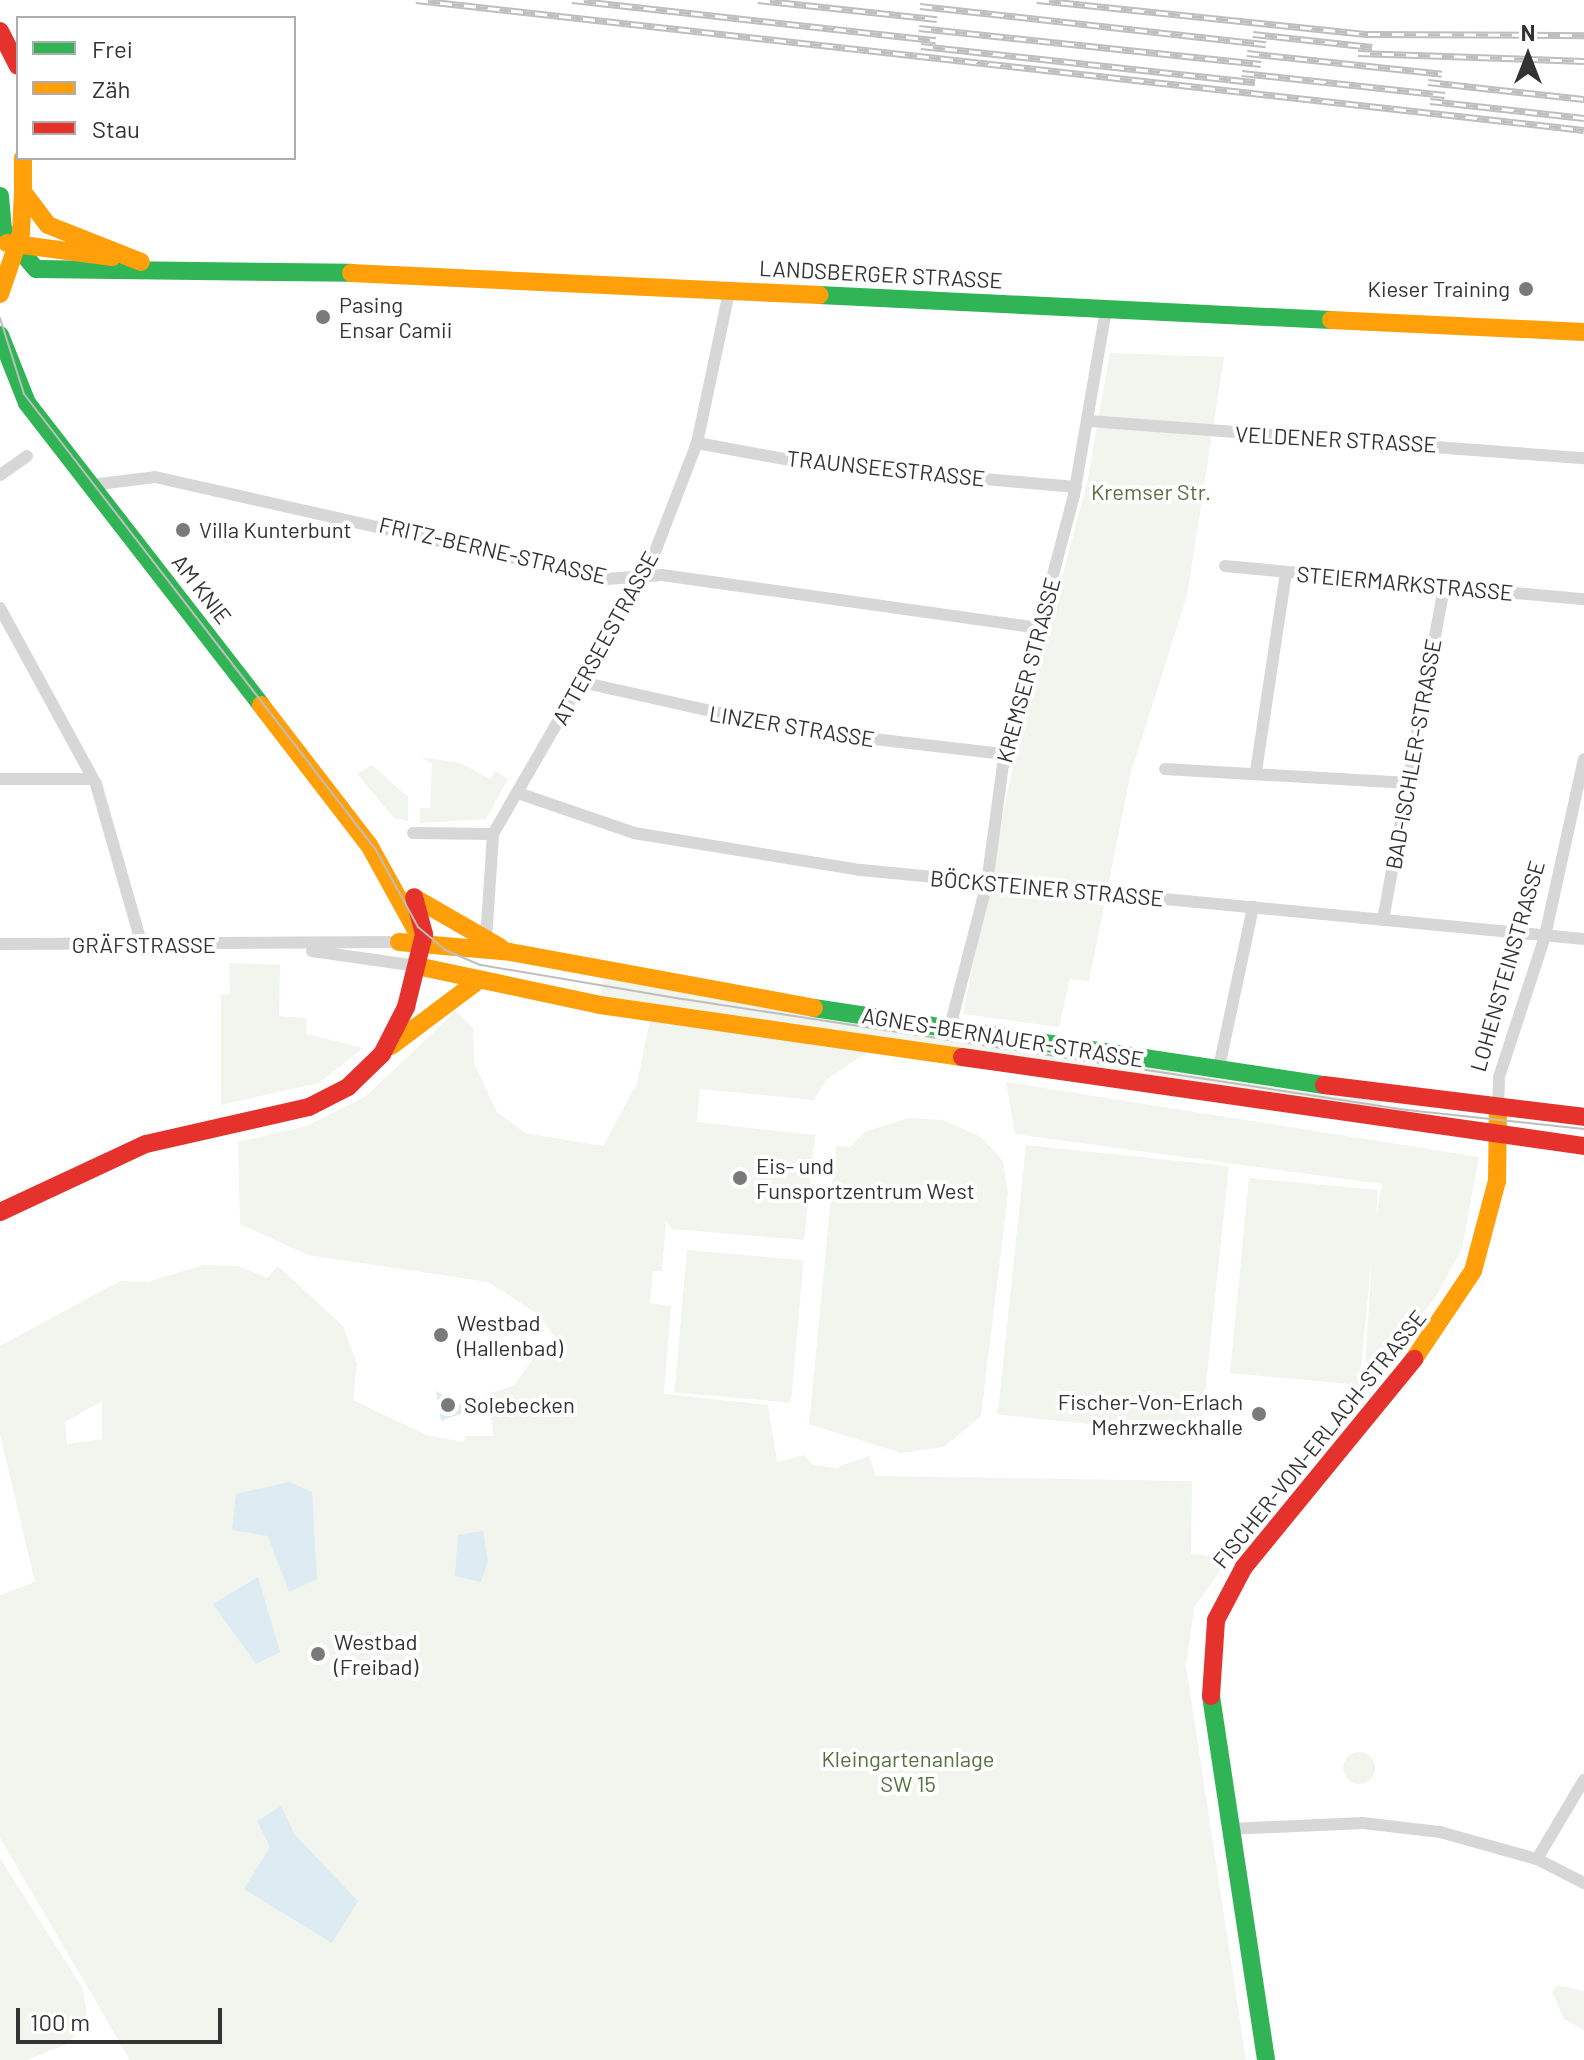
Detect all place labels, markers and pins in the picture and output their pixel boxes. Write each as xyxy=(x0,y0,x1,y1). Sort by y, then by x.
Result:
place label: Kieser Training xyxy=(1367,276,1510,302)
marker: Kieser Training xyxy=(1517,280,1535,298)
place label: Pasing Ensar Camii xyxy=(339,291,452,342)
marker: Pasing Ensar Camii xyxy=(314,308,332,326)
place label: Villa Kunterbunt xyxy=(199,517,352,543)
marker: Villa Kunterbunt xyxy=(174,521,192,539)
place label: Eis- und Funsportzentrum West xyxy=(756,1152,975,1204)
marker: Eis- und Funsportzentrum West xyxy=(731,1169,749,1187)
place label: Westbad (Hallenbad) xyxy=(457,1309,563,1360)
marker: Westbad (Hallenbad) xyxy=(432,1326,450,1344)
place label: Fischer-Von-Erlach Mehrzweckhalle xyxy=(1058,1388,1243,1440)
place label: Solebecken xyxy=(464,1392,575,1418)
marker: Solebecken xyxy=(439,1396,457,1414)
marker: Fischer-Von-Erlach Mehrzweckhalle xyxy=(1250,1405,1268,1423)
place label: Westbad (Freibad) xyxy=(334,1628,418,1680)
marker: Westbad (Freibad) xyxy=(309,1645,327,1663)

